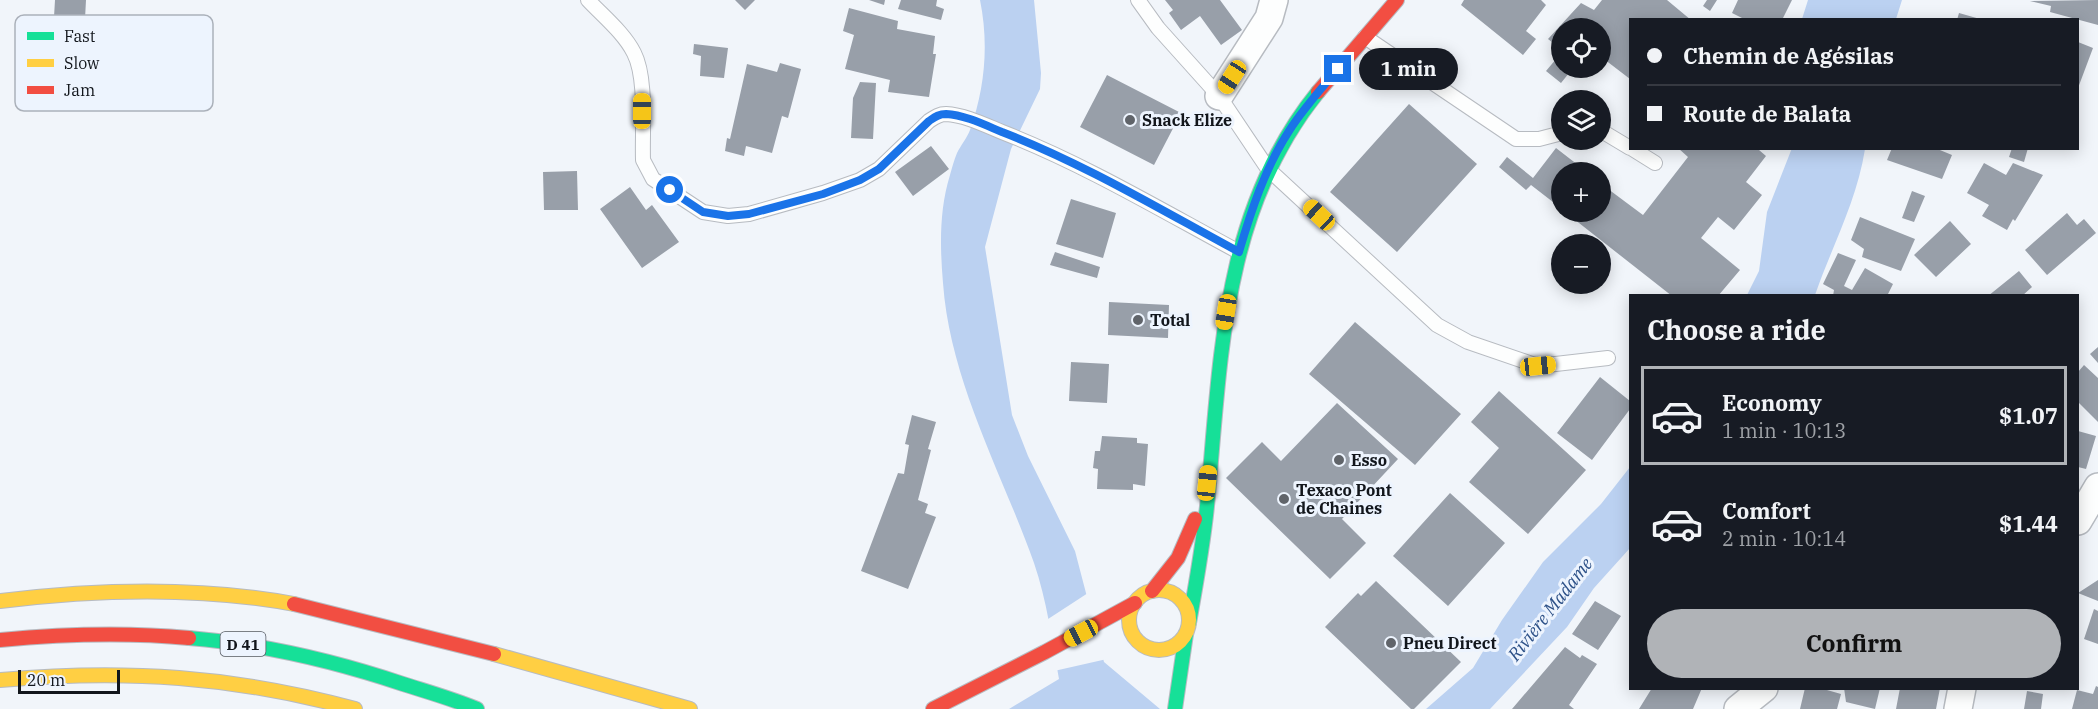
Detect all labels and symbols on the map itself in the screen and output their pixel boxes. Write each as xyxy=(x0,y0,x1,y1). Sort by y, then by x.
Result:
legend xyxy=(15,15,213,111)
text: Fast xyxy=(64,26,96,46)
callout: 1 min xyxy=(1359,48,1458,90)
text: Slow xyxy=(64,53,100,73)
route end xyxy=(1324,55,1351,82)
car xyxy=(1215,57,1249,97)
text: Jam xyxy=(64,80,95,100)
car xyxy=(633,93,651,129)
place label: Snack Elize xyxy=(1142,110,1232,130)
marker: Snack Elize xyxy=(1123,113,1137,127)
route start xyxy=(656,176,683,203)
car xyxy=(1300,196,1338,234)
car xyxy=(1214,293,1238,331)
place label: Total xyxy=(1150,310,1190,330)
marker: Total xyxy=(1131,313,1145,327)
car xyxy=(1519,355,1557,377)
place label: Esso xyxy=(1351,450,1387,470)
marker: Esso xyxy=(1332,453,1346,467)
car xyxy=(1196,464,1218,502)
place label: Texaco Pont de Chaines xyxy=(1296,480,1392,518)
marker: Texaco Pont de Chaines xyxy=(1277,492,1291,506)
water label: Rivière Madame xyxy=(1502,553,1597,666)
car xyxy=(1061,617,1101,649)
road number: D 41 xyxy=(220,632,266,656)
place label: Pneu Direct xyxy=(1403,633,1496,653)
marker: Pneu Direct xyxy=(1384,636,1398,650)
scale bar xyxy=(18,667,120,694)

